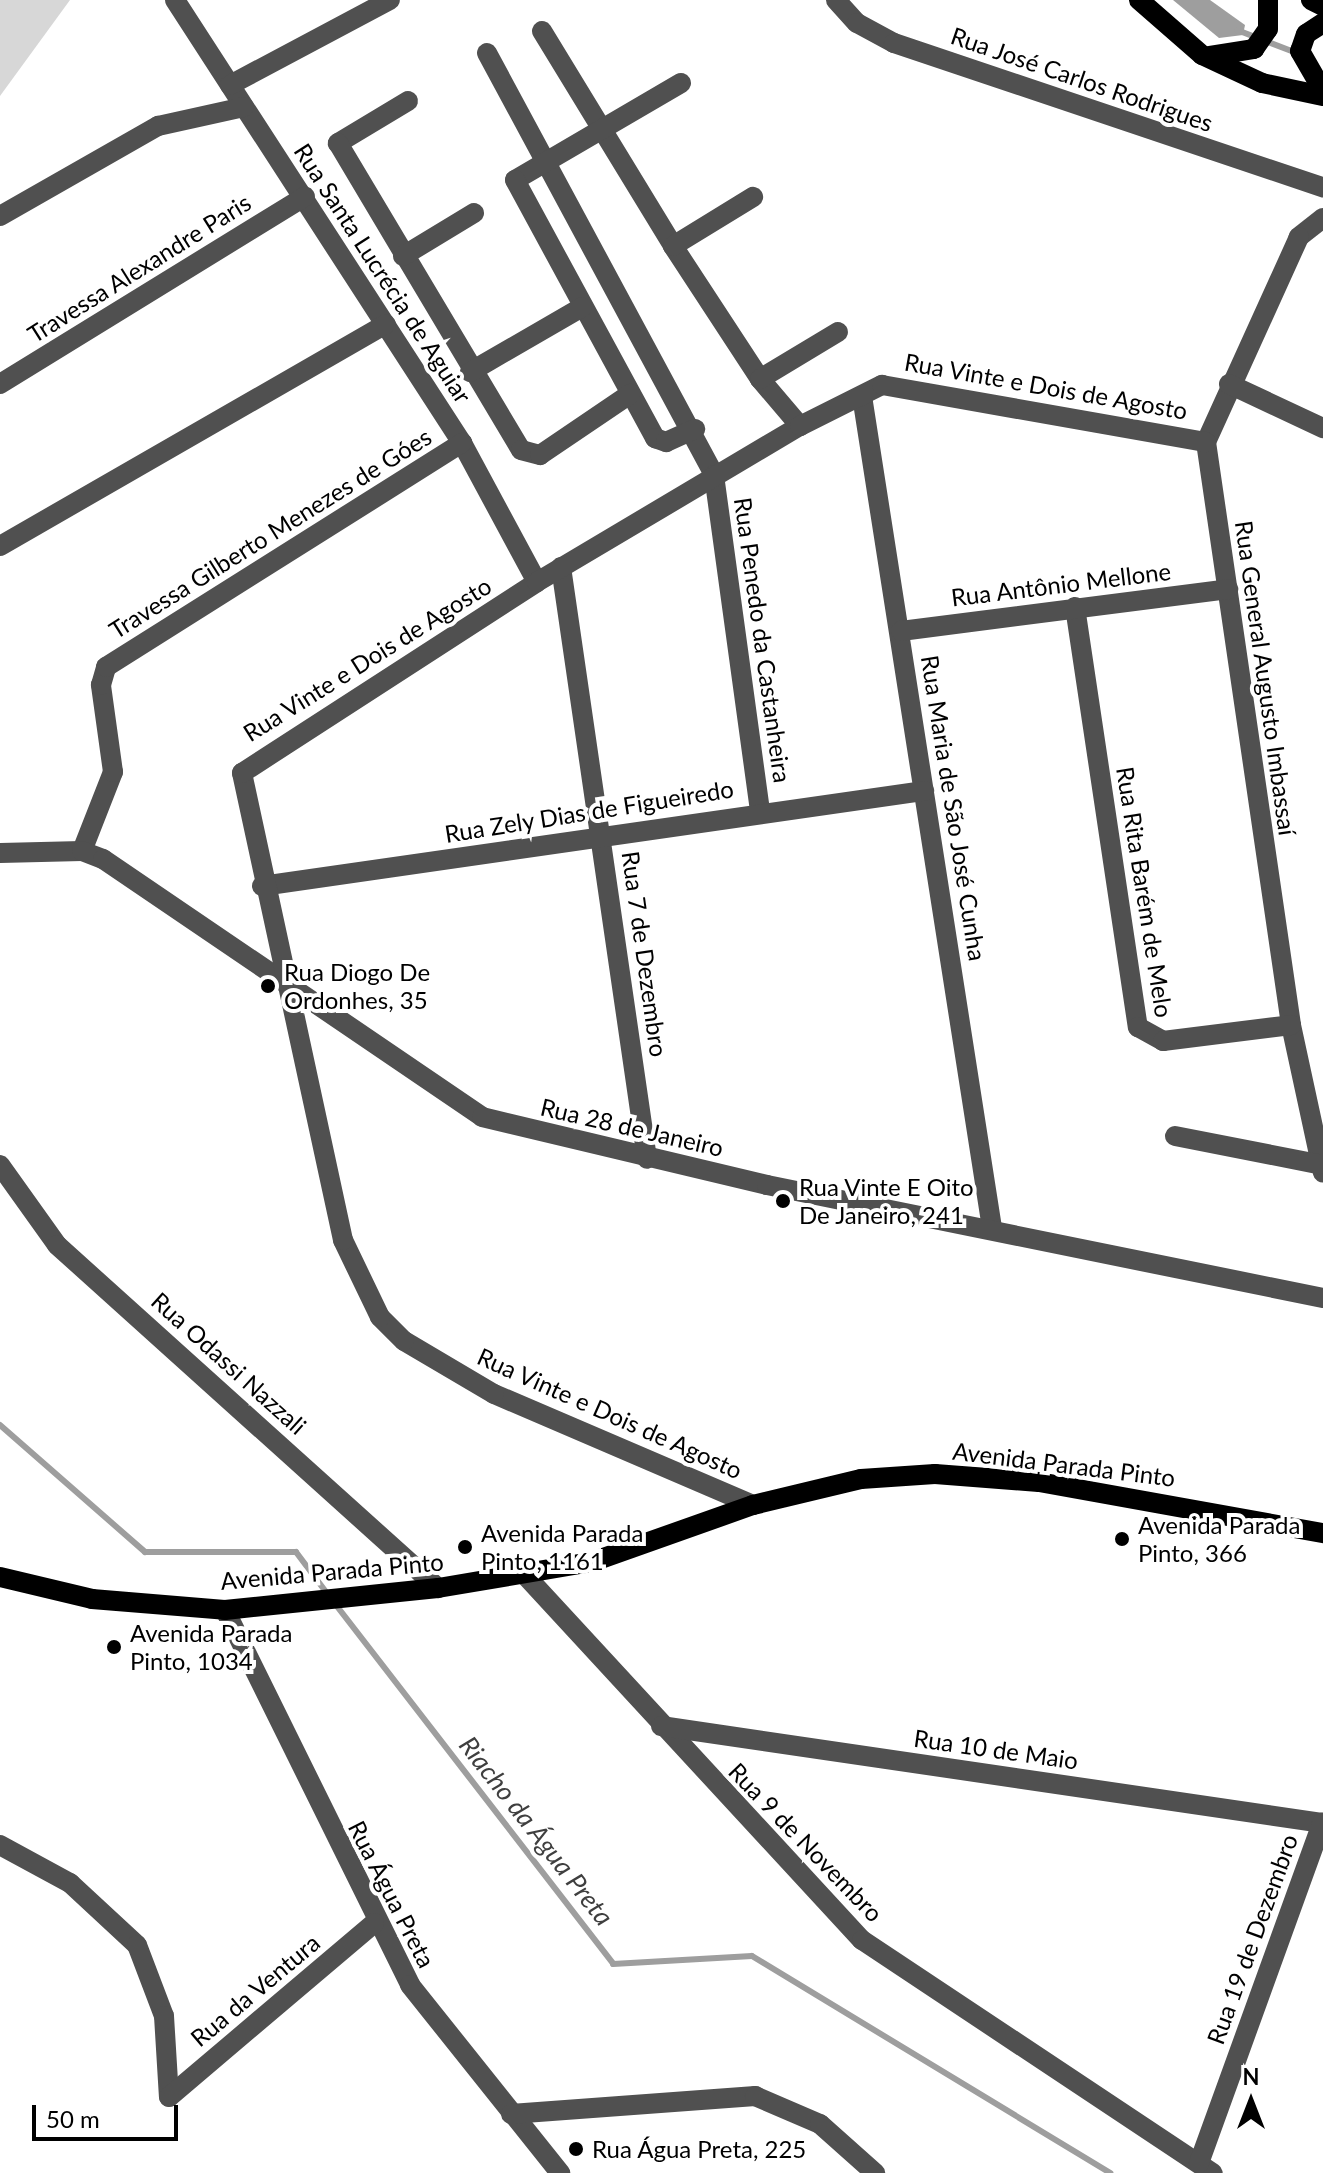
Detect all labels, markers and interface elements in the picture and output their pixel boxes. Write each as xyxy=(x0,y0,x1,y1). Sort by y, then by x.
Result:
street label: Rua José Carlos Rodrigues xyxy=(947,20,1217,138)
street label: Rua Santa Lucrécia de Aguiar xyxy=(288,138,478,408)
street label: Travessa Alexandre Paris xyxy=(22,187,256,349)
street label: Rua Vinte e Dois de Agosto xyxy=(902,347,1190,425)
street label: Travessa Gilberto Menezes de Góes xyxy=(104,422,436,644)
street label: Rua Penedo da Castanheira xyxy=(729,496,797,784)
street label: Rua General Augusto Imbassaí xyxy=(1230,518,1302,838)
street label: Rua Antônio Mellone xyxy=(949,556,1173,612)
street label: Rua Vinte e Dois de Agosto xyxy=(237,570,497,748)
street label: Rua Maria de São José Cunha xyxy=(916,653,992,963)
street label: Rua Rita Barém de Melo xyxy=(1111,765,1179,1019)
street label: Rua Zely Dias de Figueiredo xyxy=(442,774,736,848)
street label: Rua 7 de Dezembro xyxy=(616,849,674,1059)
place label: Rua Diogo De Ordonhes, 35 xyxy=(284,958,430,1014)
marker: Rua Diogo De Ordonhes, 35 xyxy=(259,977,277,995)
street label: Rua 28 de Janeiro xyxy=(537,1092,727,1162)
place label: Rua Vinte E Oito De Janeiro, 241 xyxy=(799,1173,974,1229)
marker: Rua Vinte E Oito De Janeiro, 241 xyxy=(774,1192,792,1210)
street label: Rua Odassi Nazzali xyxy=(146,1286,312,1440)
street label: Rua Vinte e Dois de Agosto xyxy=(472,1341,748,1485)
street label: Avenida Parada Pinto xyxy=(951,1436,1177,1492)
place label: Avenida Parada Pinto, 366 xyxy=(1138,1511,1300,1567)
place label: Avenida Parada Pinto, 1161 xyxy=(481,1519,643,1575)
marker: Avenida Parada Pinto, 366 xyxy=(1113,1530,1131,1548)
marker: Avenida Parada Pinto, 1161 xyxy=(456,1538,474,1556)
street label: Avenida Parada Pinto xyxy=(219,1547,445,1595)
place label: Avenida Parada Pinto, 1034 xyxy=(130,1619,292,1675)
marker: Avenida Parada Pinto, 1034 xyxy=(105,1638,123,1656)
street label: Rua 10 de Maio xyxy=(912,1723,1080,1775)
water label: Riacho da Água Preta xyxy=(452,1730,620,1932)
street label: Rua 9 de Novembro xyxy=(723,1757,889,1927)
street label: Rua Água Preta xyxy=(342,1815,442,1973)
street label: Rua 19 de Dezembro xyxy=(1201,1830,1303,2048)
street label: Rua da Ventura xyxy=(184,1927,326,2053)
north arrow xyxy=(1211,2061,1291,2141)
text: N xyxy=(1243,2063,1259,2090)
scale bar xyxy=(36,2089,182,2139)
text: 50 m xyxy=(46,2104,100,2133)
place label: Rua Água Preta, 225 xyxy=(592,2135,807,2163)
marker: Rua Água Preta, 225 xyxy=(567,2140,585,2158)

